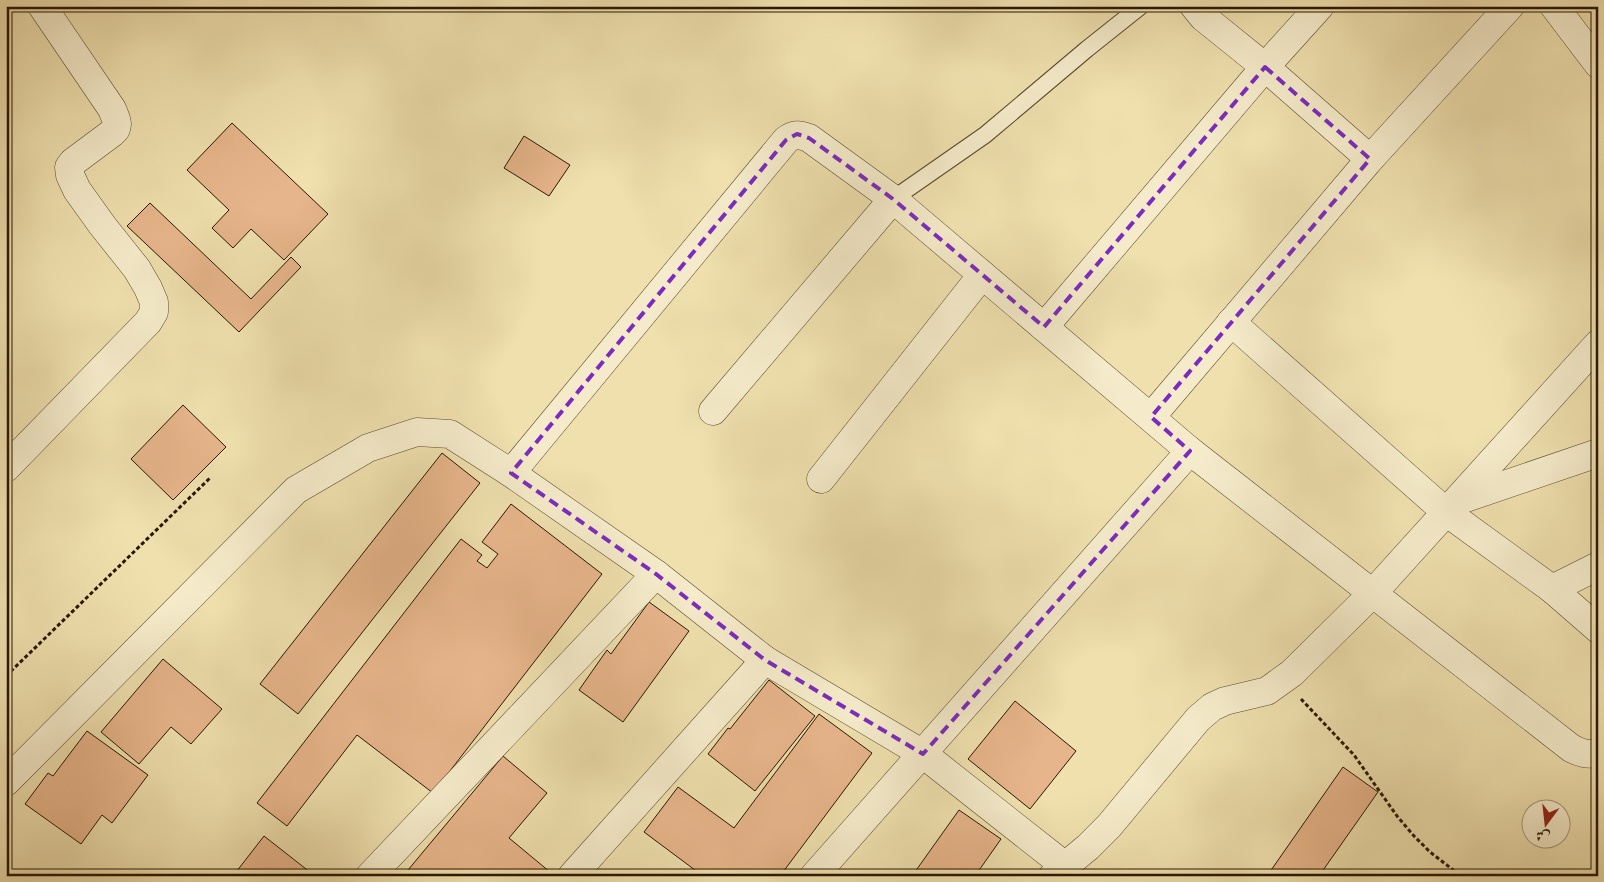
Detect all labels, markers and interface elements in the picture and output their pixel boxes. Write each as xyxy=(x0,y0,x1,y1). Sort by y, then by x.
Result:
north arrow xyxy=(1522,800,1572,850)
text: ش xyxy=(1534,825,1552,846)

